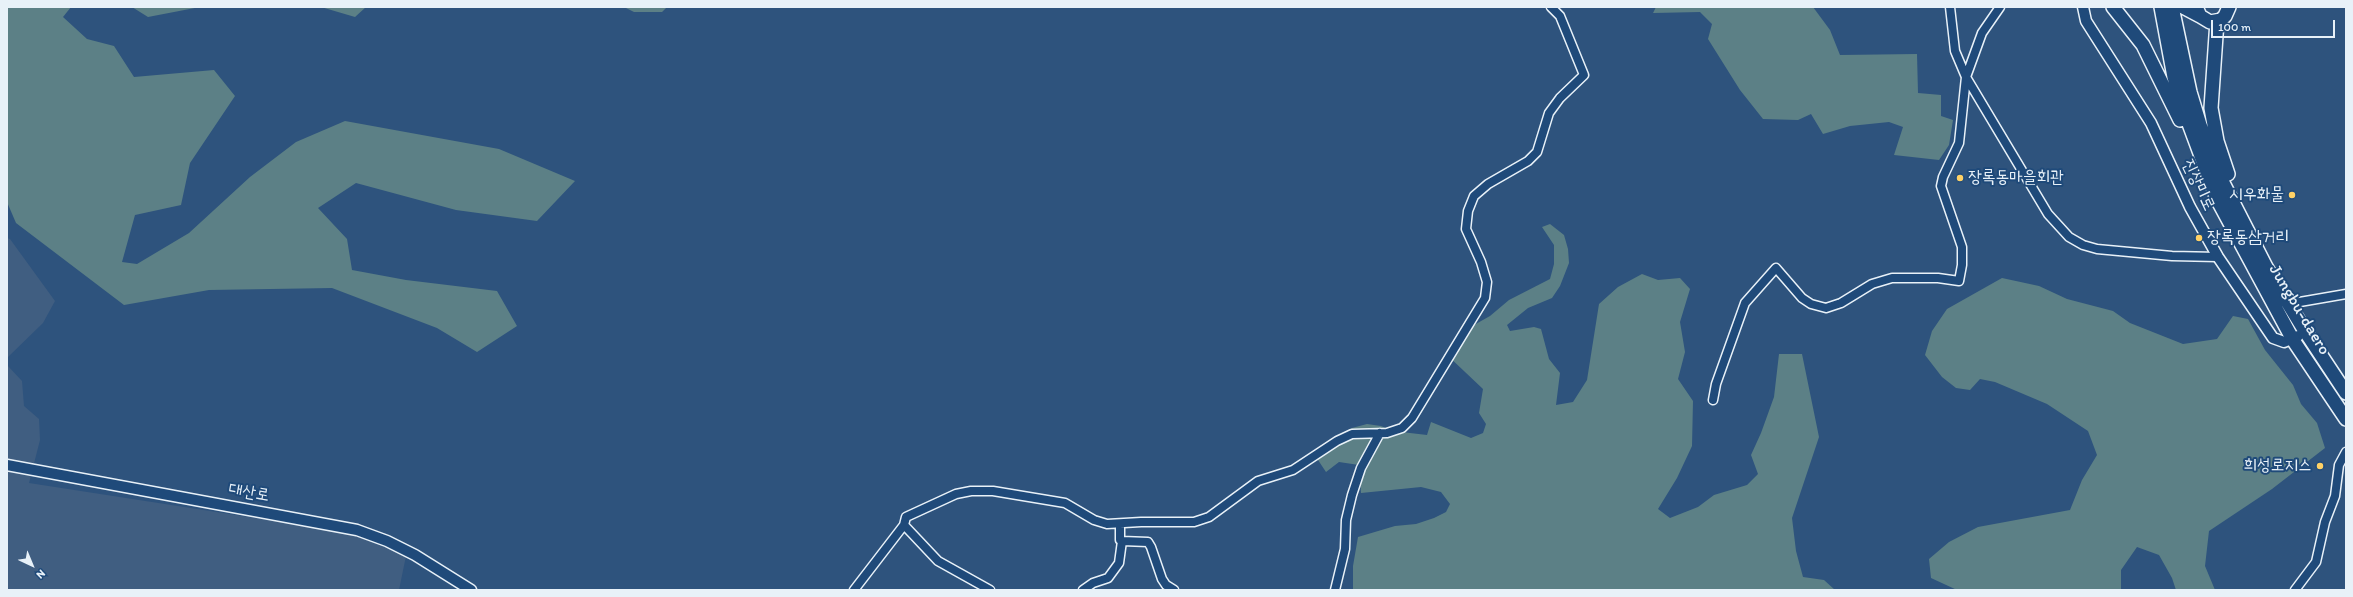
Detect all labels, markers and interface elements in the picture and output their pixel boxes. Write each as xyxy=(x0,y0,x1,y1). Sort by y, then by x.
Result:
scale bar xyxy=(2213,12,2337,38)
text: 100 m xyxy=(2218,20,2251,34)
street label: 진상미로 xyxy=(2177,156,2219,214)
place label: 장록동마을회관 xyxy=(1968,168,2064,188)
marker: 장록동마을회관 xyxy=(1955,173,1965,183)
place label: 시우화물 xyxy=(2229,185,2284,205)
marker: 시우화물 xyxy=(2287,190,2297,200)
place label: 장록동삼거리 xyxy=(2207,228,2289,248)
marker: 장록동삼거리 xyxy=(2194,233,2204,243)
street label: Jungbu-daero xyxy=(2264,261,2334,359)
place label: 희성로지스 xyxy=(2244,456,2312,476)
marker: 희성로지스 xyxy=(2315,461,2325,471)
street label: 대산로 xyxy=(227,479,271,507)
north arrow xyxy=(12,545,52,585)
text: N xyxy=(33,567,48,581)

